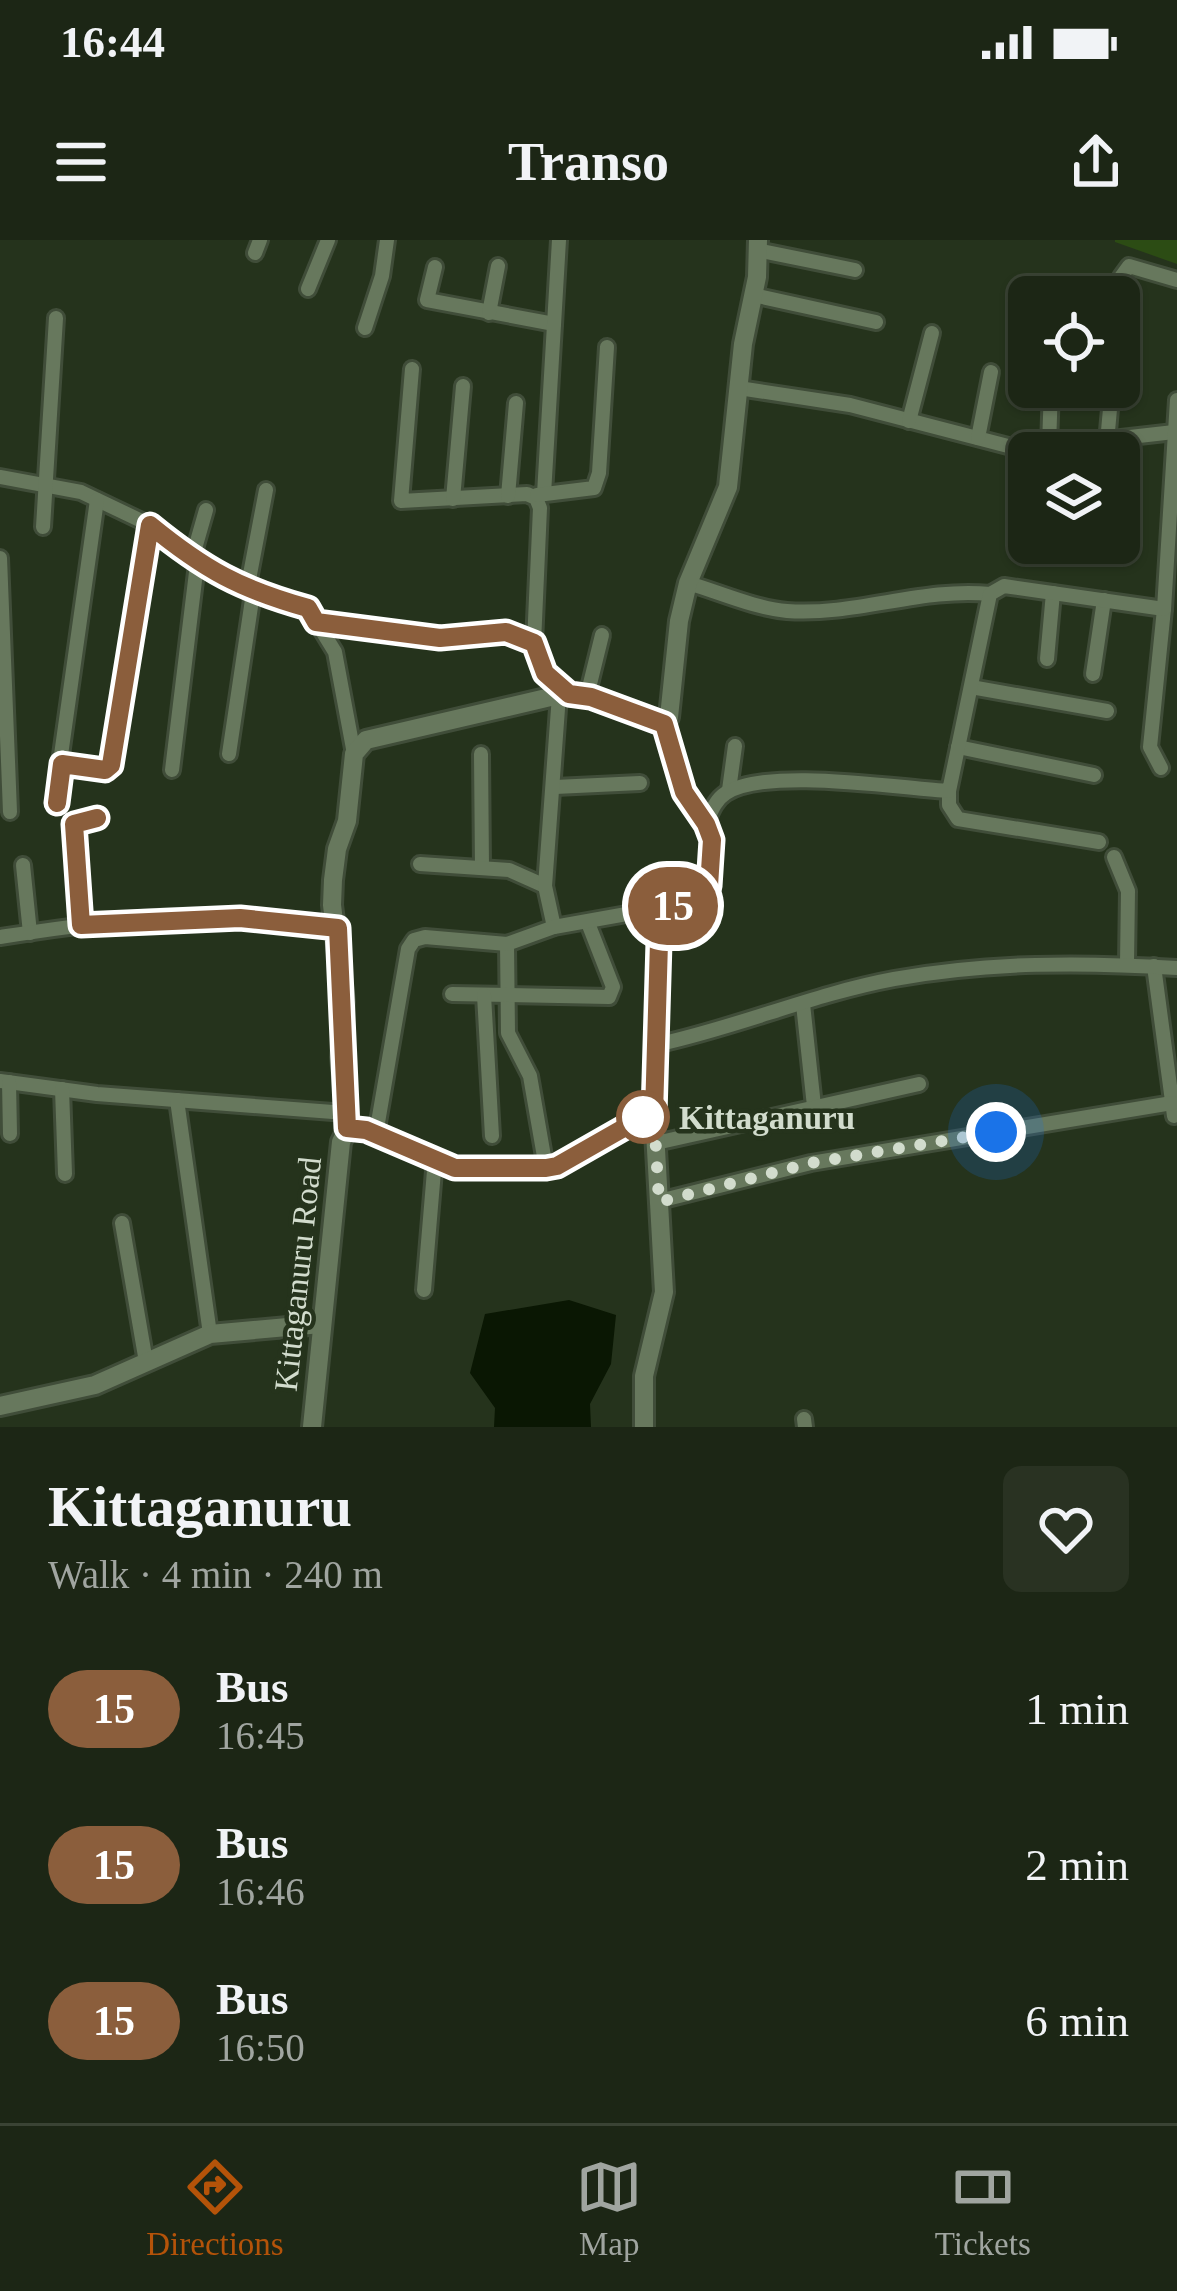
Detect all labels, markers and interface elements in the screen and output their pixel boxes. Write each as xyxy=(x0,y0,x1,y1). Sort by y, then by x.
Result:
text: 16:44 xyxy=(60,17,165,67)
icon: menu xyxy=(48,129,114,195)
icon: share xyxy=(1063,129,1129,195)
text: Transo xyxy=(508,132,669,192)
map controls xyxy=(1008,276,1140,564)
button: locate xyxy=(1008,276,1140,408)
button: layers xyxy=(1008,432,1140,564)
line badge: 15 xyxy=(619,867,727,945)
text: 15 xyxy=(652,883,694,929)
marker: Kittaganuru xyxy=(618,1092,668,1142)
place label: Kittaganuru xyxy=(679,1100,855,1136)
your location xyxy=(966,1102,1026,1162)
street label: Kittaganuru Road xyxy=(268,1155,328,1393)
button: heart xyxy=(1003,1466,1129,1592)
text: Kittaganuru xyxy=(48,1475,352,1538)
text: Walk · 4 min · 240 m xyxy=(48,1553,383,1596)
text: Bus xyxy=(216,1662,289,1712)
text: 1 min xyxy=(1025,1684,1129,1734)
text: 15 xyxy=(93,1686,135,1732)
text: 16:45 xyxy=(216,1714,305,1757)
text: Bus xyxy=(216,1818,289,1868)
text: 2 min xyxy=(1025,1840,1129,1890)
text: 15 xyxy=(93,1842,135,1888)
text: 16:46 xyxy=(216,1870,305,1913)
text: Bus xyxy=(216,1974,289,2024)
text: 6 min xyxy=(1025,1996,1129,2046)
text: 15 xyxy=(93,1998,135,2044)
text: 16:50 xyxy=(216,2026,305,2069)
tab: Directions xyxy=(146,2154,284,2263)
tab: Map xyxy=(576,2154,642,2263)
tab: Tickets xyxy=(935,2154,1031,2263)

